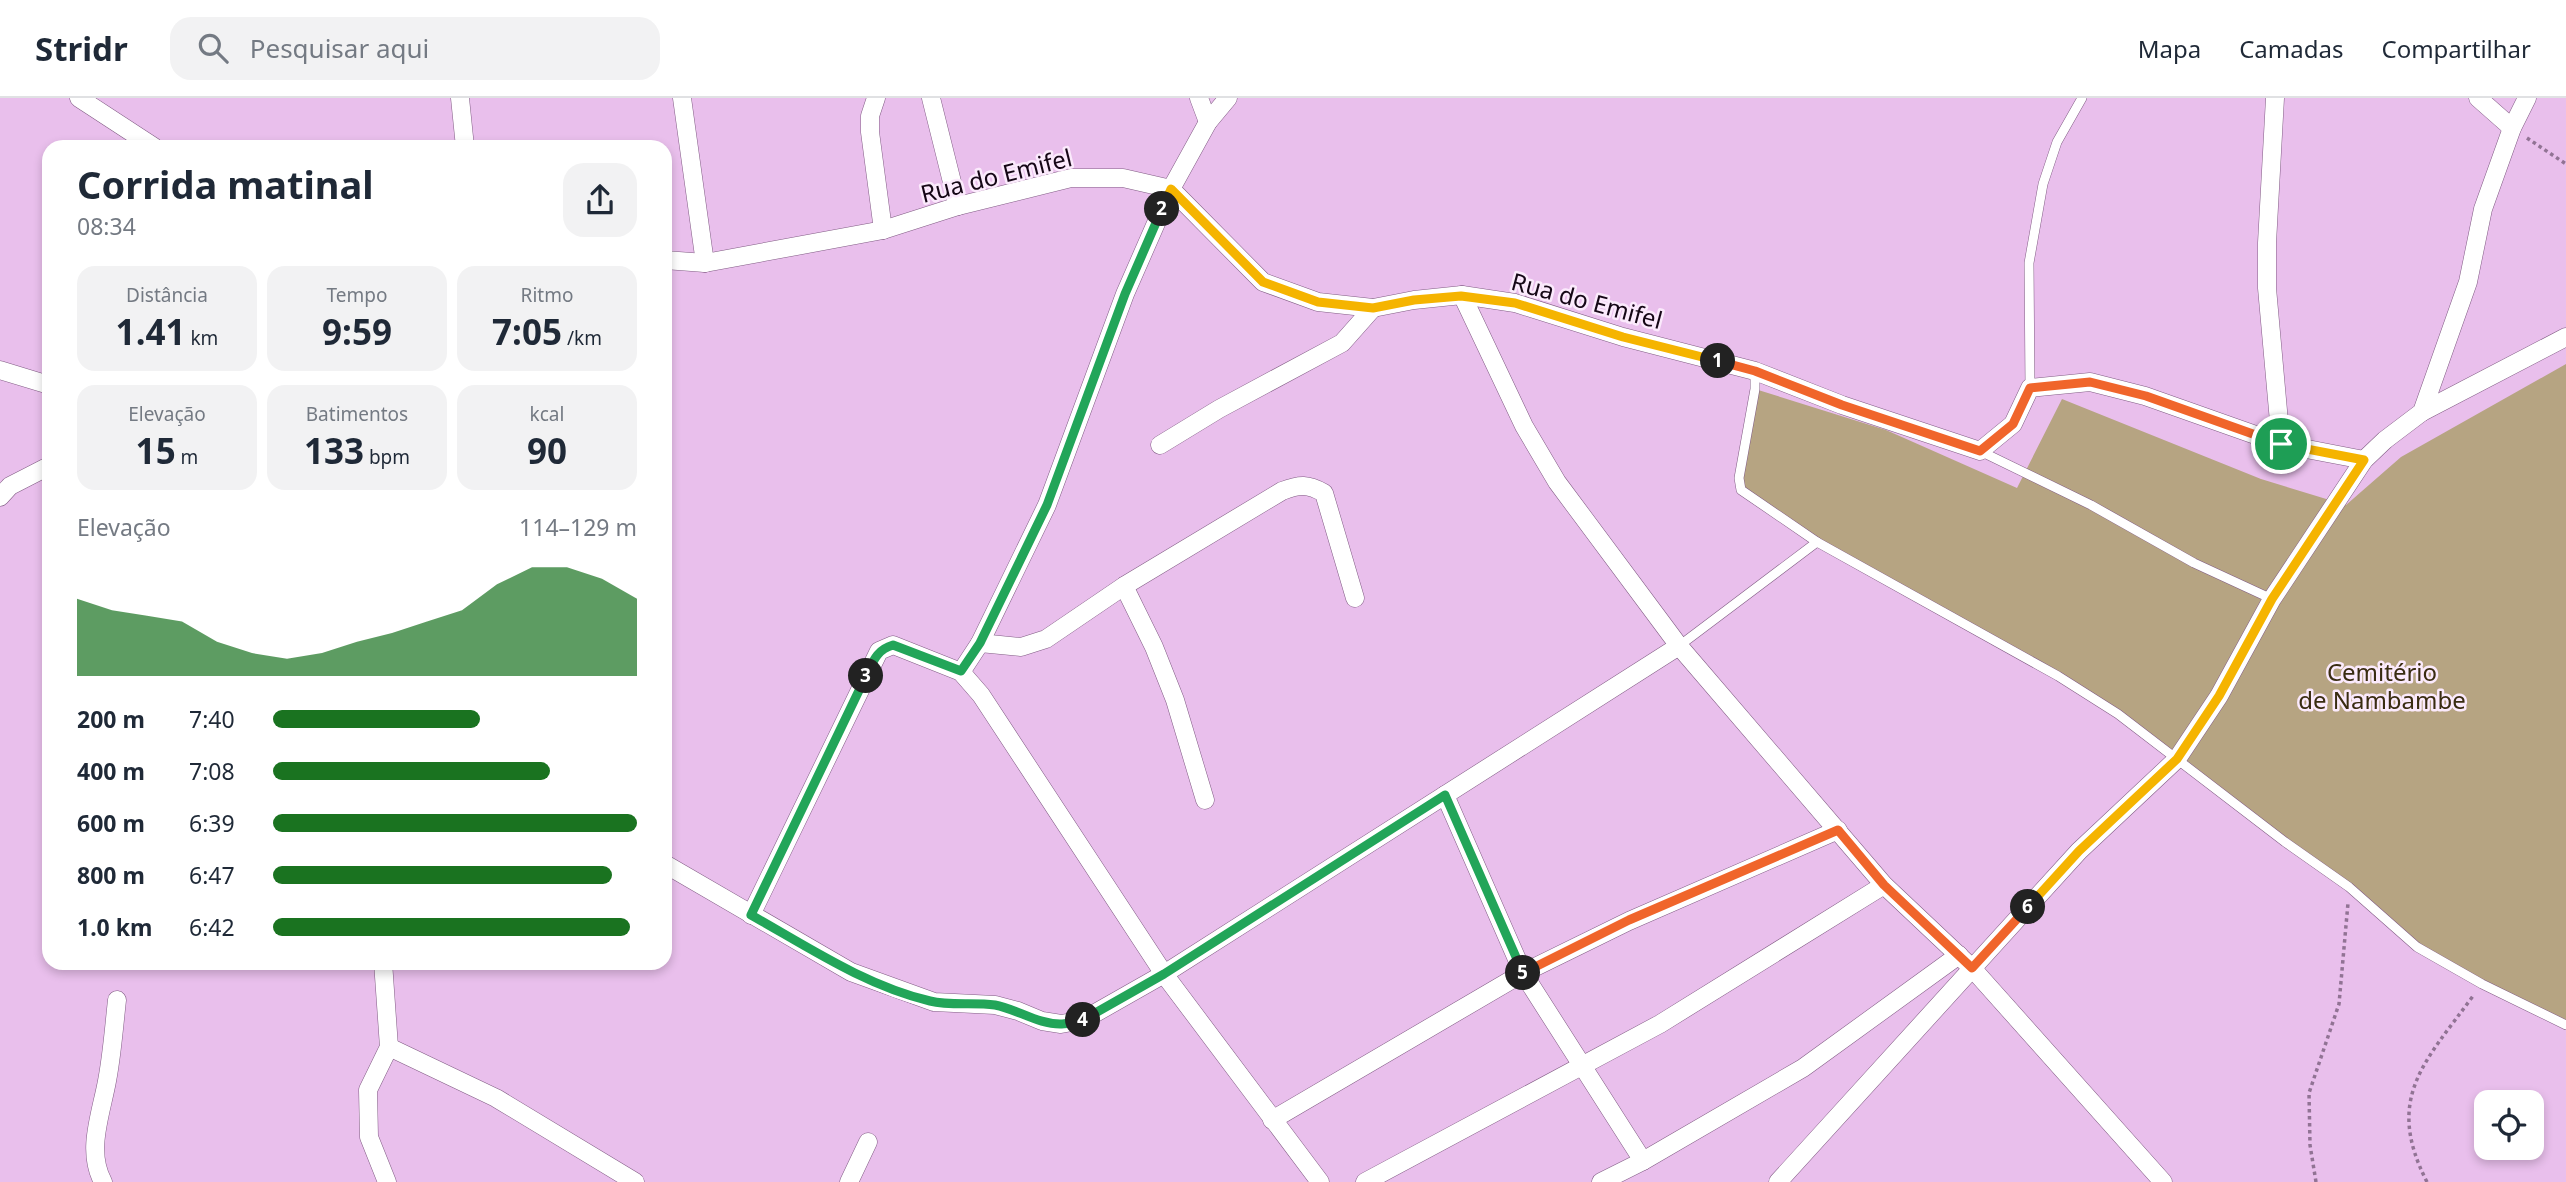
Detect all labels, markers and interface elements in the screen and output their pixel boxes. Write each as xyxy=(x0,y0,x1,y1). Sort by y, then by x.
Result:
search box xyxy=(170,17,660,80)
text: Stridr xyxy=(35,26,128,71)
icon: search xyxy=(194,29,232,67)
text: Pesquisar aqui xyxy=(250,30,429,66)
text: Mapa xyxy=(2138,32,2201,65)
text: Camadas xyxy=(2239,32,2343,65)
text: Compartilhar xyxy=(2381,32,2531,65)
street label: Rua do Emifel xyxy=(917,140,1075,210)
text: Corrida matinal xyxy=(77,158,374,210)
button: share xyxy=(563,163,637,237)
pin: 2 xyxy=(1144,192,1180,226)
text: 2 xyxy=(1156,195,1167,221)
text: 08:34 xyxy=(77,210,136,242)
street label: Rua do Emifel xyxy=(1508,264,1666,336)
text: Distância xyxy=(126,282,208,308)
text: Tempo xyxy=(327,282,387,308)
text: Ritmo xyxy=(521,282,573,308)
text: 1.41 xyxy=(116,308,186,355)
text: 9:59 xyxy=(322,308,392,355)
text: 7:05 xyxy=(492,308,562,355)
text: km xyxy=(186,325,218,351)
text: /km xyxy=(562,325,602,351)
pin: 1 xyxy=(1700,344,1736,378)
text: 1 xyxy=(1712,347,1723,373)
text: Elevação xyxy=(128,401,206,427)
text: Batimentos xyxy=(306,401,408,427)
text: kcal xyxy=(530,401,564,427)
pin xyxy=(2251,414,2311,474)
icon: arrive xyxy=(2262,425,2300,463)
text: 15 xyxy=(136,427,176,474)
text: 133 xyxy=(304,427,364,474)
text: 90 xyxy=(527,427,567,474)
text: m xyxy=(176,444,198,470)
text: bpm xyxy=(364,444,410,470)
text: Elevação xyxy=(77,511,171,543)
text: 114–129 m xyxy=(519,511,637,543)
park label: Cemitério de Nambambe xyxy=(2298,655,2466,716)
pin: 3 xyxy=(848,658,884,694)
text: 3 xyxy=(860,662,871,688)
text: 200 m xyxy=(77,703,145,735)
text: 7:40 xyxy=(189,703,235,735)
text: 400 m xyxy=(77,755,145,787)
text: 7:08 xyxy=(189,755,235,787)
text: 600 m xyxy=(77,807,145,839)
text: 6:39 xyxy=(189,807,235,839)
text: 800 m xyxy=(77,859,145,891)
text: 6:47 xyxy=(189,859,235,891)
pin: 6 xyxy=(2010,890,2046,924)
text: 6 xyxy=(2022,893,2033,919)
text: 1.0 km xyxy=(77,911,152,943)
text: 6:42 xyxy=(189,911,235,943)
pin: 5 xyxy=(1506,956,1540,990)
text: 5 xyxy=(1517,959,1528,985)
pin: 4 xyxy=(1066,1002,1100,1038)
text: 4 xyxy=(1077,1006,1088,1032)
map controls xyxy=(2474,1090,2544,1160)
button: locate xyxy=(2474,1090,2544,1160)

